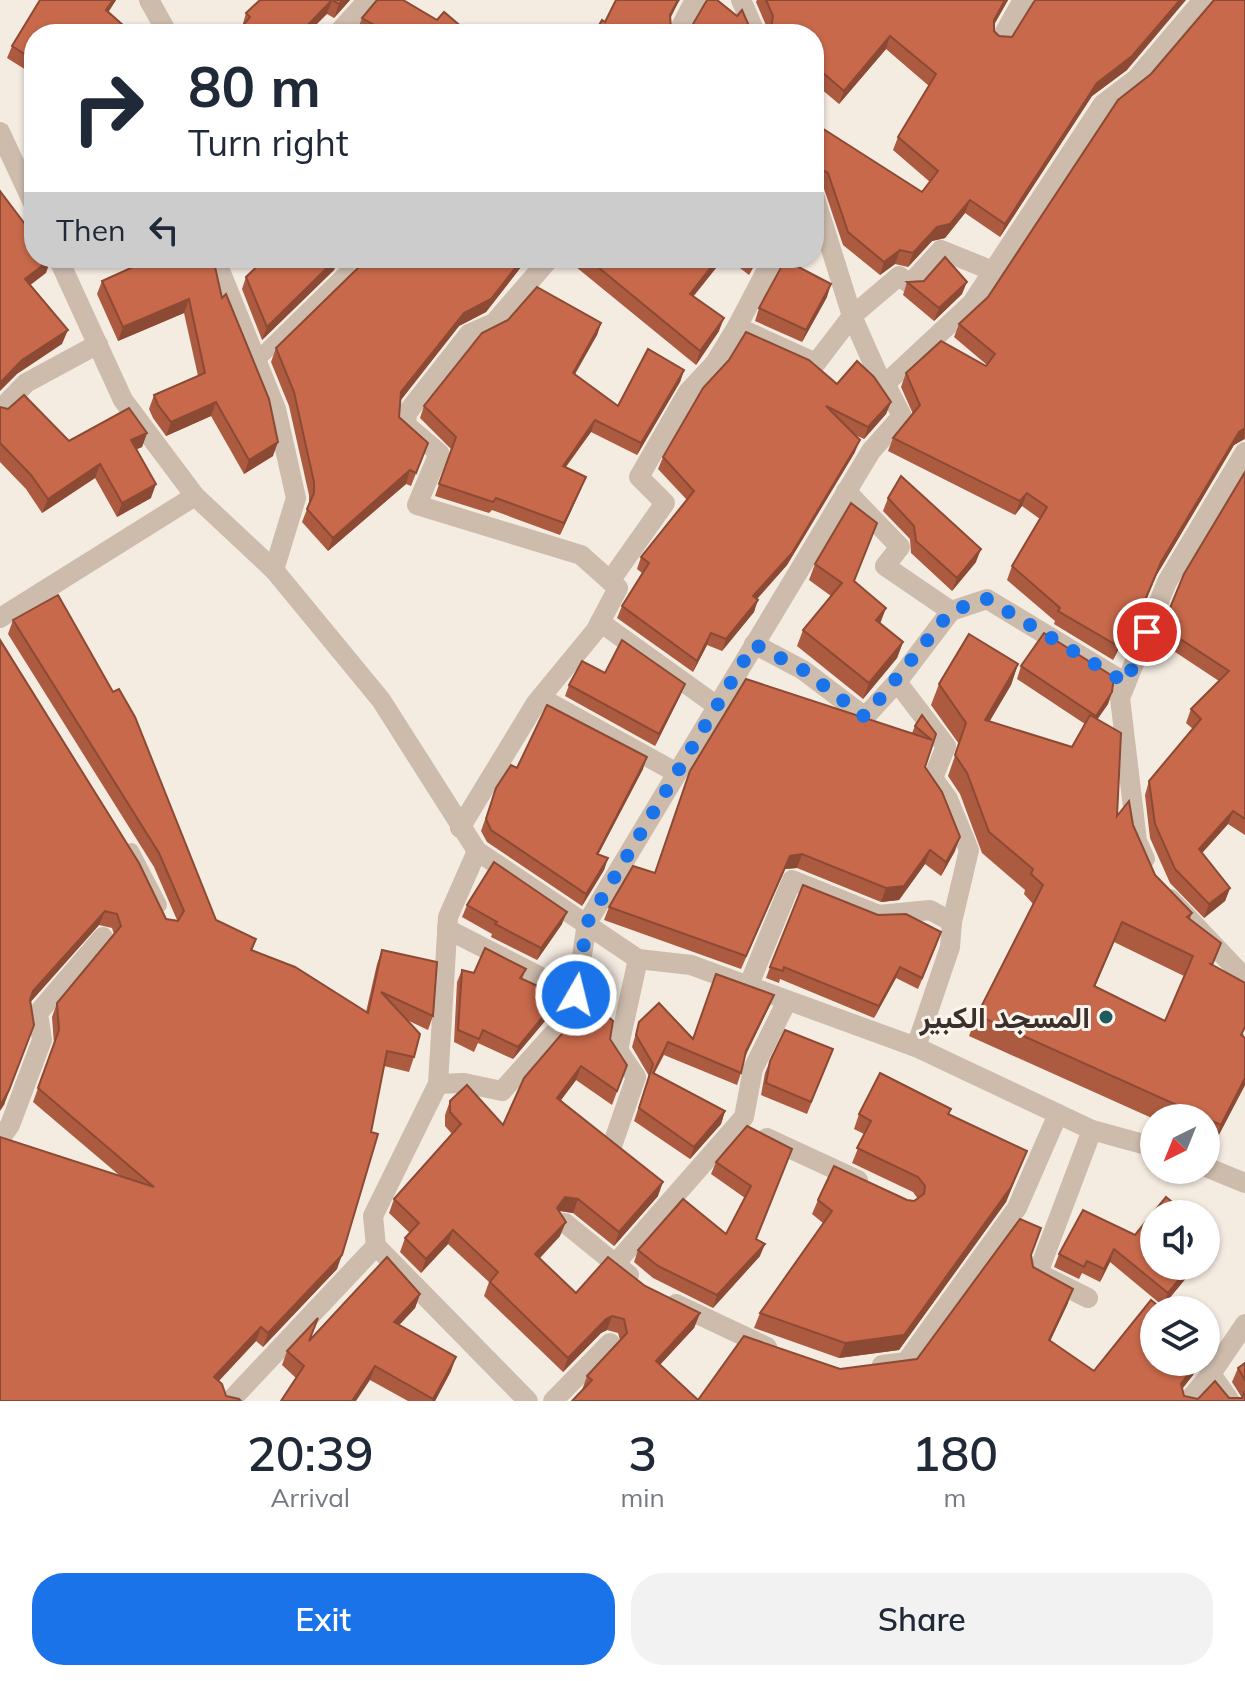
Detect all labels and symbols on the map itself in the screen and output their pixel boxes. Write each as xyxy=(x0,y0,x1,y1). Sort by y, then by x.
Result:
pin xyxy=(1113,598,1181,666)
position arrow xyxy=(534,953,618,1037)
place label: المسجد الكبير xyxy=(918,998,1090,1036)
marker: المسجد الكبير xyxy=(1097,1008,1115,1026)
north arrow xyxy=(1140,1104,1220,1184)

